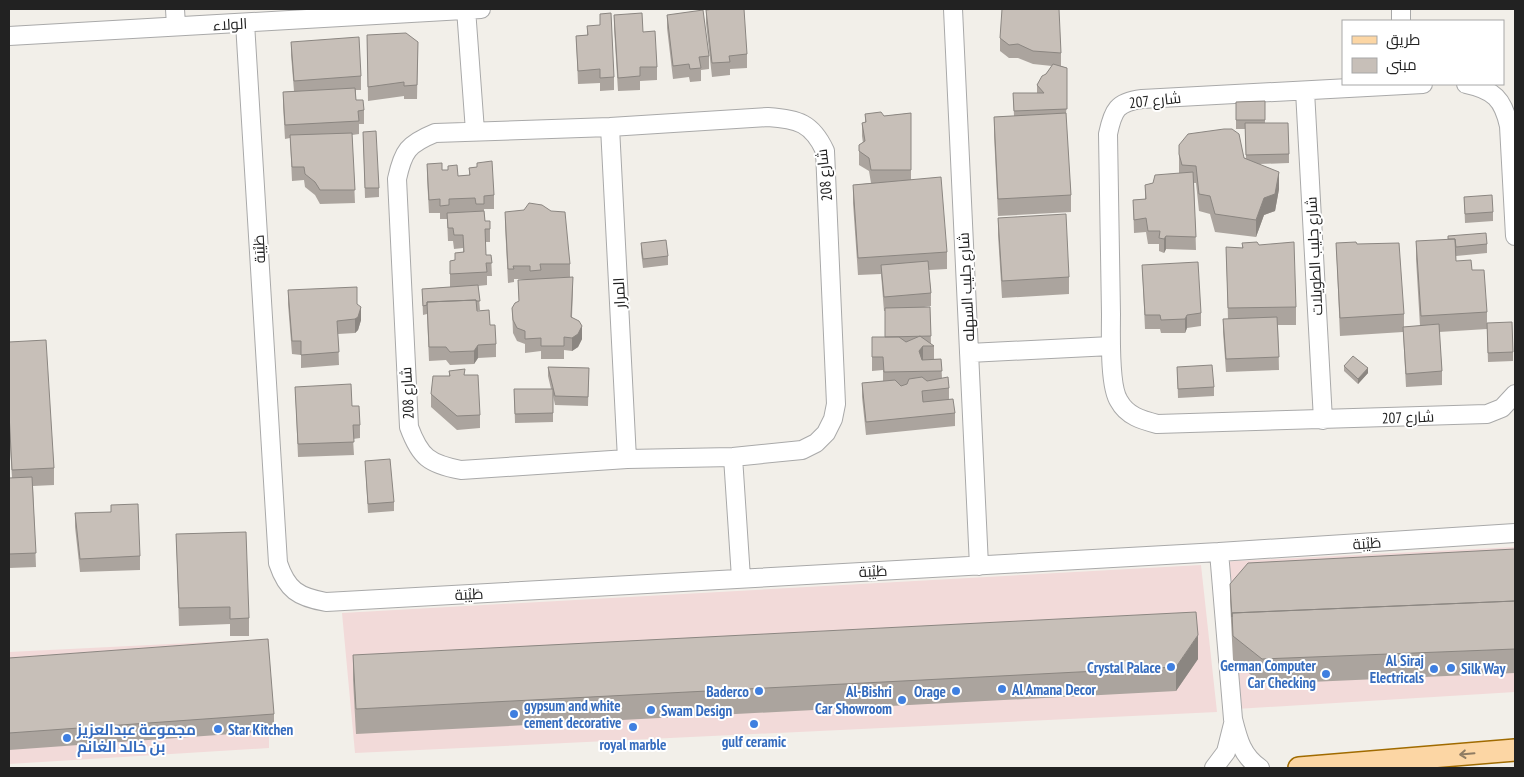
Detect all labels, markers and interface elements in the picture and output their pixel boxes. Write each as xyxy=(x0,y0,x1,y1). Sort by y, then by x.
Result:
street label: الولاء xyxy=(212,14,248,34)
legend xyxy=(1342,20,1504,85)
text: طريق xyxy=(1386,30,1420,50)
text: مبنى xyxy=(1386,55,1417,75)
street label: شارع 207 xyxy=(1128,88,1182,114)
street label: شارع 208 xyxy=(812,148,838,202)
street label: شارع جليب الطويلات xyxy=(1301,196,1329,316)
street label: شارع جليب السهله xyxy=(954,232,980,342)
street label: طَيْبَة xyxy=(249,234,269,264)
street label: المرار xyxy=(609,277,629,310)
street label: شارع 208 xyxy=(396,366,420,420)
street label: شارع 207 xyxy=(1381,407,1435,429)
street label: طَيْبَة xyxy=(1352,533,1382,553)
street label: طَيْبَة xyxy=(858,561,888,581)
street label: طَيْبَة xyxy=(454,584,484,604)
place label: Al Siraj Electricals xyxy=(1370,651,1424,687)
place label: German Computer Car Checking xyxy=(1220,656,1317,692)
place label: Crystal Palace xyxy=(1087,658,1161,677)
place label: Silk Way xyxy=(1461,659,1507,678)
marker: Crystal Palace xyxy=(1165,661,1177,673)
marker: Silk Way xyxy=(1445,662,1457,674)
marker: Al Siraj Electricals xyxy=(1428,663,1440,675)
marker: German Computer Car Checking xyxy=(1320,668,1332,680)
place label: Al Amana Decor xyxy=(1011,680,1097,699)
place label: Baderco xyxy=(706,682,749,701)
place label: Al-Bishri Car Showroom xyxy=(815,682,892,718)
place label: Orage xyxy=(914,682,946,701)
marker: Al Amana Decor xyxy=(996,683,1008,695)
marker: Baderco xyxy=(753,685,765,697)
marker: Orage xyxy=(950,685,962,697)
marker: Al-Bishri Car Showroom xyxy=(896,694,908,706)
place label: gypsum and white cement decorative xyxy=(524,696,622,732)
place label: Swam Design xyxy=(661,701,732,720)
marker: Swam Design xyxy=(645,704,657,716)
marker: gypsum and white cement decorative xyxy=(508,708,520,720)
marker: gulf ceramic xyxy=(748,718,760,730)
place label: مجموعة عبدالعزيز بن خالد الغانم xyxy=(76,720,196,757)
place label: Star Kitchen xyxy=(228,720,294,739)
marker: royal marble xyxy=(627,721,639,733)
marker: Star Kitchen xyxy=(212,723,224,735)
marker: مجموعة عبدالعزيز بن خالد الغانم xyxy=(61,732,73,744)
place label: gulf ceramic xyxy=(722,732,787,751)
place label: royal marble xyxy=(599,735,667,754)
one-way arrow xyxy=(1459,750,1475,759)

